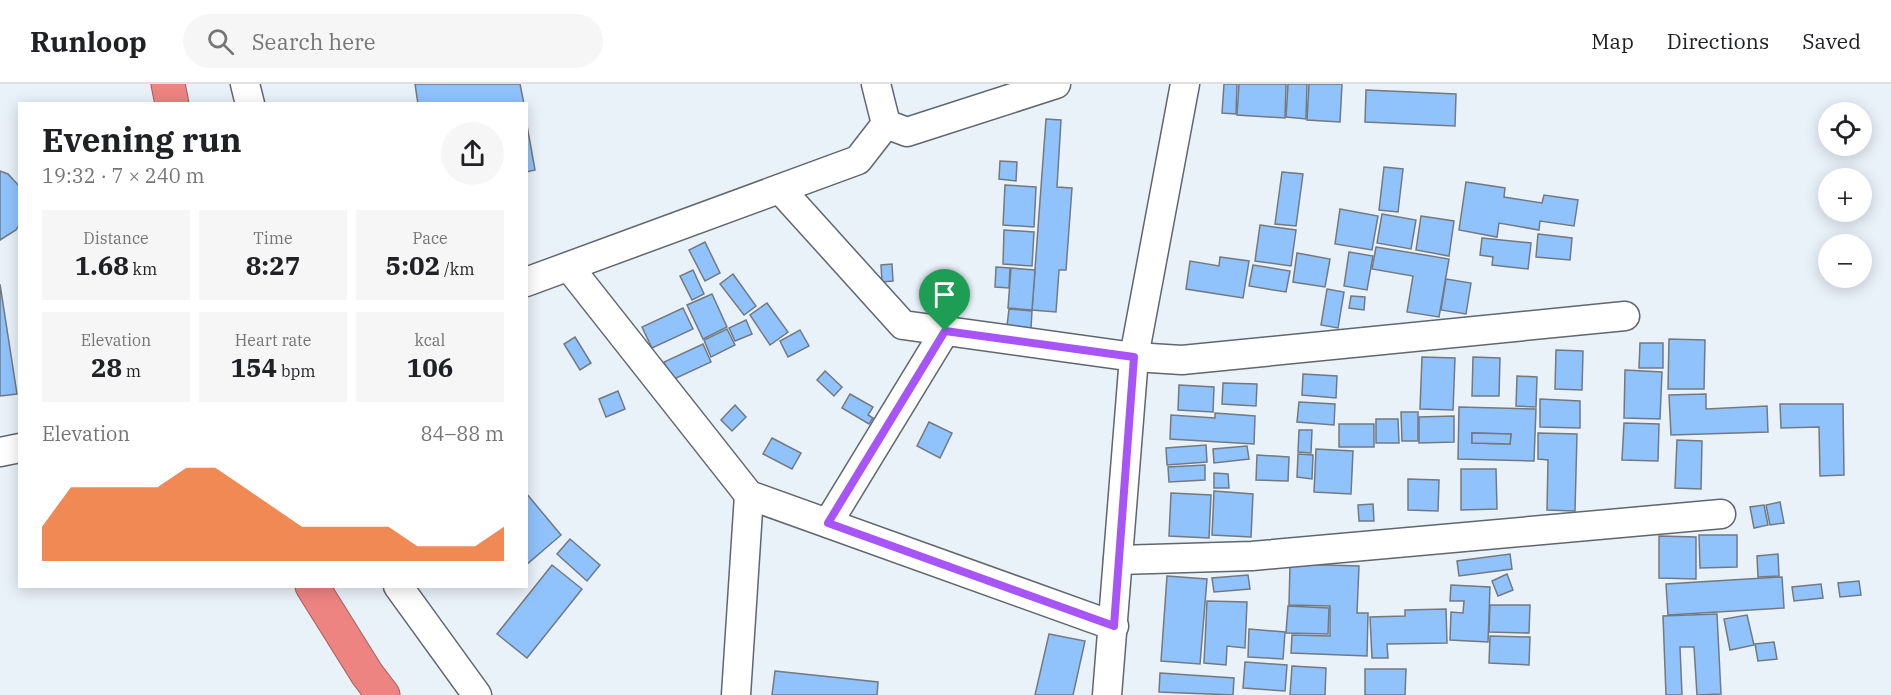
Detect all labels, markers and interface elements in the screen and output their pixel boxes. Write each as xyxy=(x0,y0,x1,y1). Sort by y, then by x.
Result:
search box xyxy=(183,14,603,68)
text: Runloop xyxy=(30,23,147,60)
icon: search xyxy=(204,25,237,58)
text: Search here xyxy=(252,27,376,56)
text: Map xyxy=(1591,27,1634,55)
text: Directions xyxy=(1667,27,1769,55)
text: Saved xyxy=(1802,27,1861,55)
map controls xyxy=(1818,102,1872,288)
button: locate xyxy=(1818,102,1872,156)
text: Evening run xyxy=(42,118,242,161)
button: share xyxy=(441,122,504,185)
text: 19:32 · 7 × 240 m xyxy=(42,162,205,189)
button: + xyxy=(1818,168,1872,222)
text: Distance xyxy=(83,228,149,248)
text: Time xyxy=(253,228,293,248)
text: Pace xyxy=(412,228,448,248)
button: − xyxy=(1818,234,1872,288)
text: 1.68 xyxy=(75,248,129,282)
text: 8:27 xyxy=(246,248,300,282)
text: 5:02 xyxy=(386,248,440,282)
text: km xyxy=(129,259,157,279)
text: /km xyxy=(440,259,474,279)
pin xyxy=(919,269,970,331)
icon: arrive xyxy=(928,278,961,311)
text: Elevation xyxy=(81,330,151,350)
text: Heart rate xyxy=(235,330,311,350)
text: kcal xyxy=(415,330,445,350)
text: 28 xyxy=(91,350,122,384)
text: 154 xyxy=(230,350,277,384)
text: 106 xyxy=(407,350,453,384)
text: m xyxy=(122,361,141,381)
text: bpm xyxy=(277,361,316,381)
text: Elevation xyxy=(42,420,130,447)
text: 84–88 m xyxy=(421,420,504,447)

